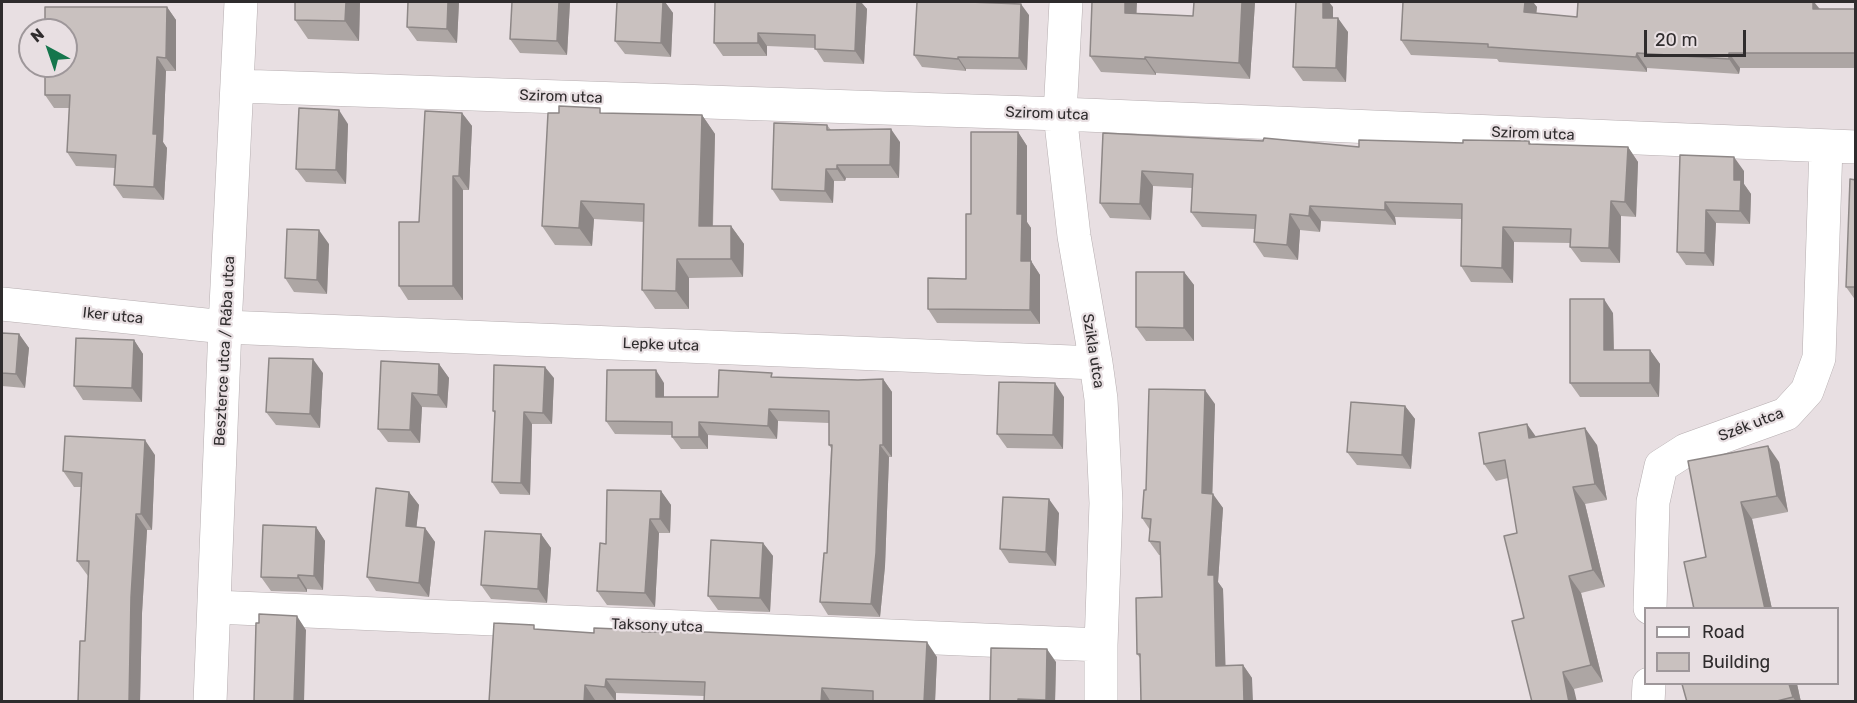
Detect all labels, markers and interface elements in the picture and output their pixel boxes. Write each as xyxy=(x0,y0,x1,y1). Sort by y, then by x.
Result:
north arrow xyxy=(18,18,78,78)
scale bar xyxy=(1647,18,1749,56)
text: N xyxy=(27,24,48,46)
text: 20 m xyxy=(1655,29,1697,51)
street label: Szirom utca xyxy=(519,87,603,107)
street label: Szirom utca xyxy=(1005,104,1089,124)
street label: Szirom utca xyxy=(1491,124,1575,144)
street label: Beszterce utca / Rába utca xyxy=(211,255,239,447)
street label: Iker utca xyxy=(82,304,144,328)
street label: Szikla utca xyxy=(1078,312,1108,390)
street label: Lepke utca xyxy=(622,335,700,355)
street label: Szék utca xyxy=(1716,404,1786,446)
legend xyxy=(1644,607,1839,685)
street label: Taksony utca xyxy=(611,615,703,637)
text: Road xyxy=(1702,621,1745,643)
text: Building xyxy=(1702,651,1770,673)

